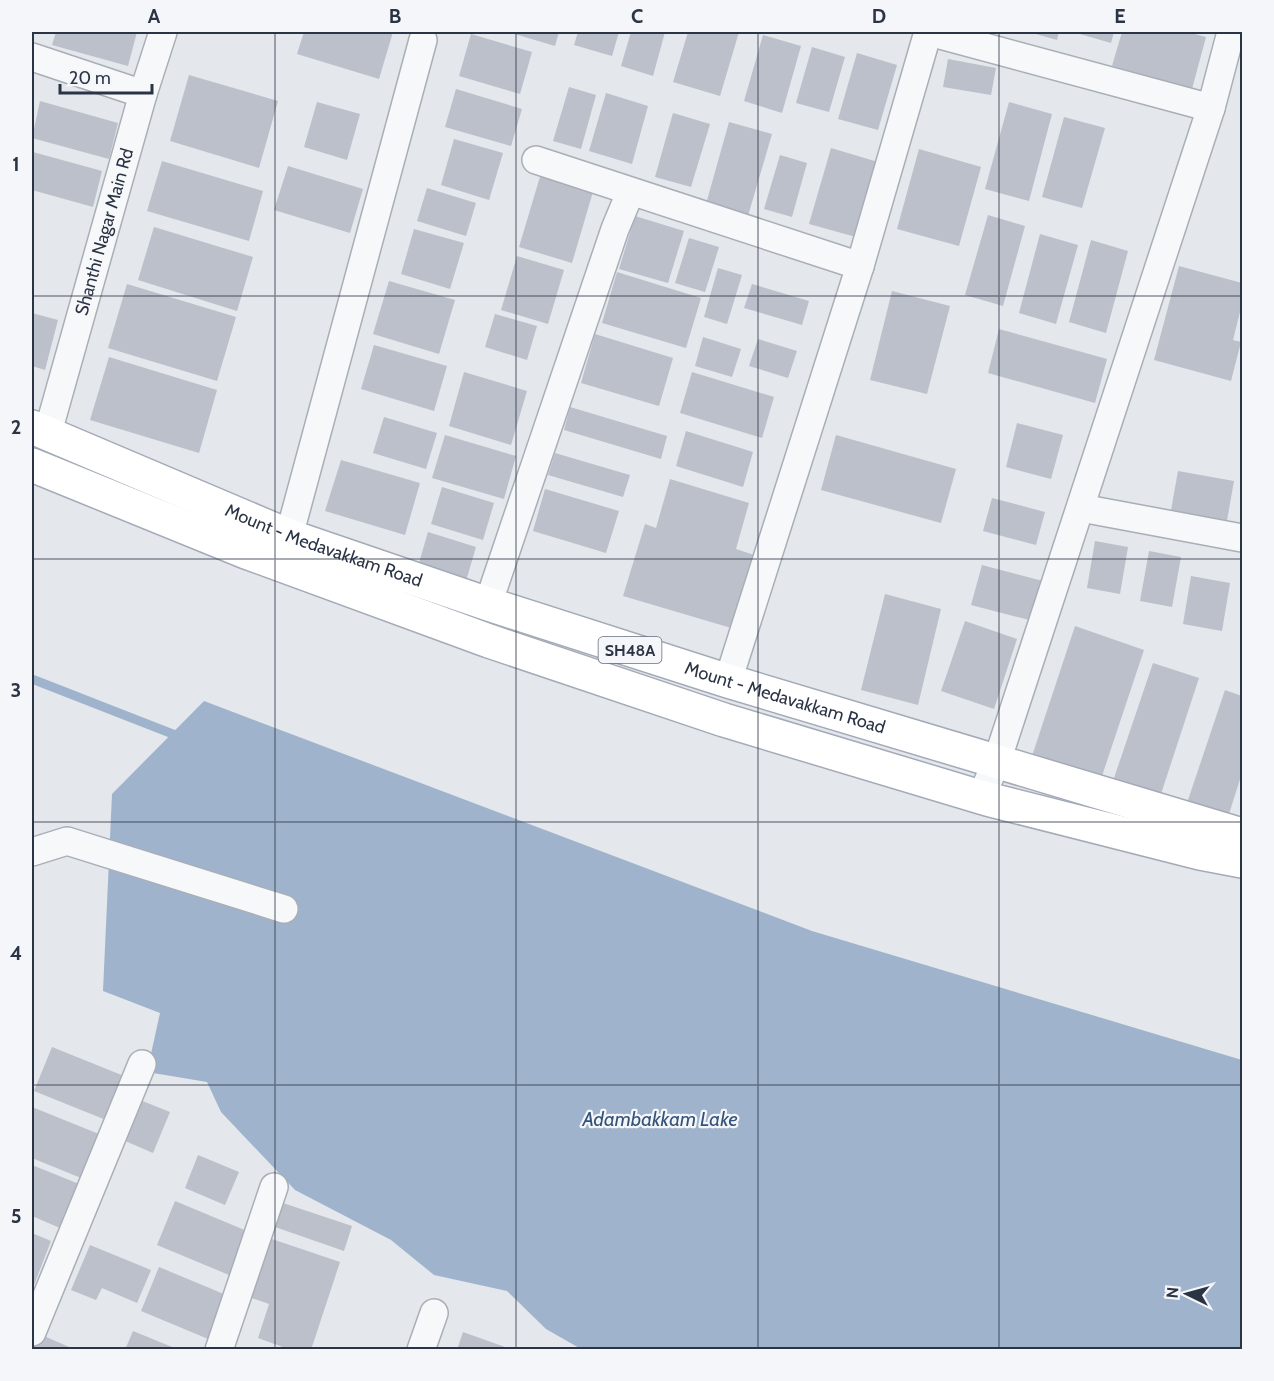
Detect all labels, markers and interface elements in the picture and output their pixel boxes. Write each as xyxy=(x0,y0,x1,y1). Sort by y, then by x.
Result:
text: A xyxy=(148,4,161,28)
text: B xyxy=(389,4,401,28)
text: C xyxy=(631,4,643,28)
text: D xyxy=(872,4,886,28)
text: E xyxy=(1114,4,1126,28)
scale bar xyxy=(60,57,152,95)
text: 20 m xyxy=(69,67,111,89)
street label: Shanthi Nagar Main Rd xyxy=(70,146,138,318)
text: 1 xyxy=(12,152,20,176)
text: 2 xyxy=(11,415,21,439)
street label: Mount - Medavakkam Road xyxy=(222,499,425,592)
road number: SH48A xyxy=(598,637,662,663)
street label: Mount - Medavakkam Road xyxy=(682,657,888,739)
text: 3 xyxy=(11,678,21,702)
text: 4 xyxy=(10,941,22,965)
water label: Adambakkam Lake xyxy=(581,1107,738,1131)
text: 5 xyxy=(11,1204,21,1228)
north arrow xyxy=(1157,1264,1217,1324)
text: N xyxy=(1163,1286,1183,1299)

